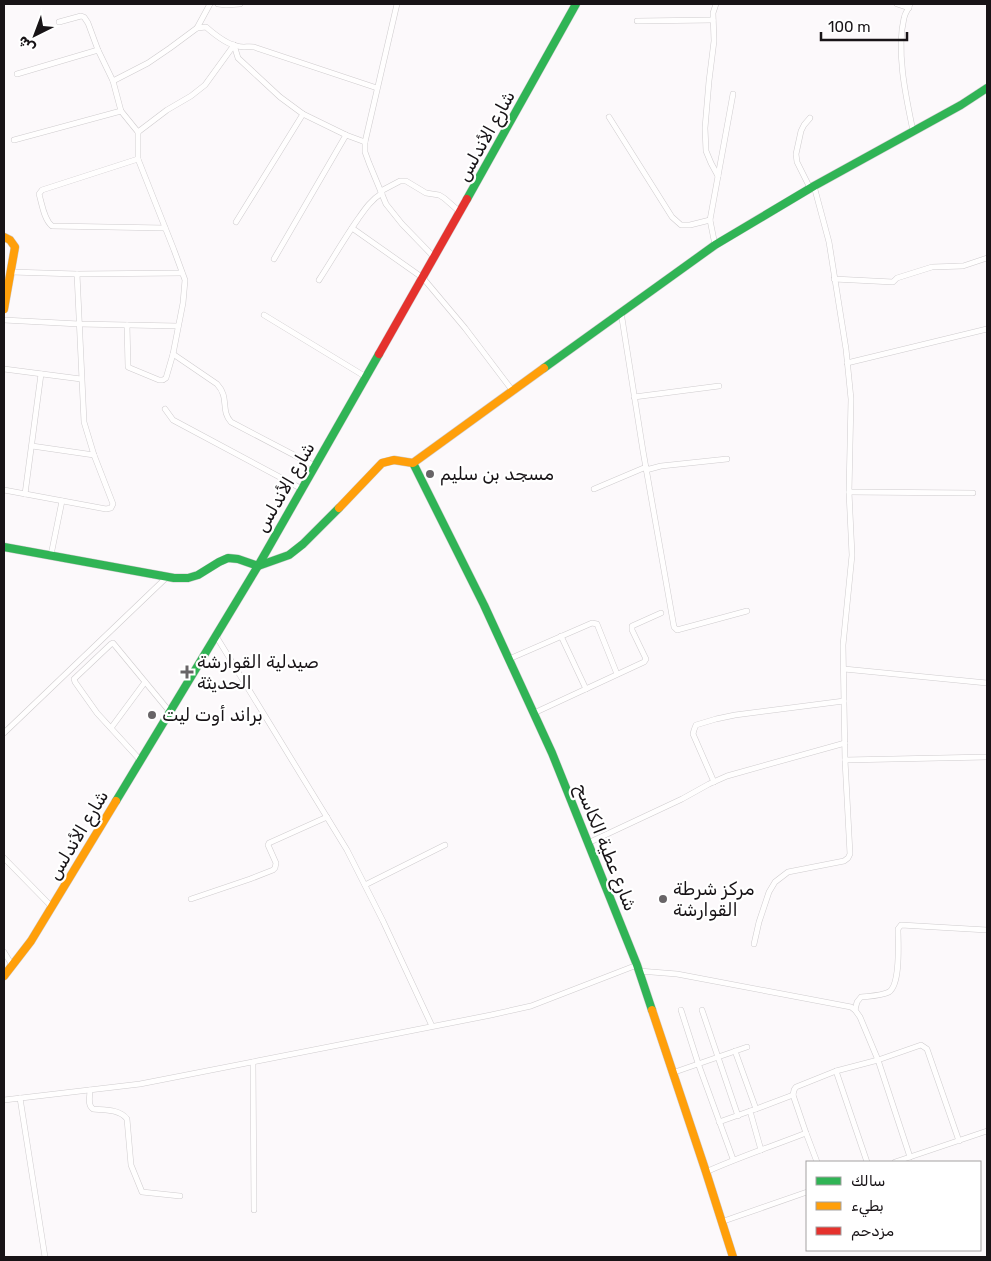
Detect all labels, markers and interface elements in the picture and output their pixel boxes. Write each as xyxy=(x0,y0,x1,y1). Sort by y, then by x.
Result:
north arrow xyxy=(10,10,60,60)
scale bar xyxy=(821,10,907,42)
text: 100 m xyxy=(828,18,870,36)
text: ش xyxy=(14,32,39,57)
street label: شارع الأندلس xyxy=(452,87,521,186)
street label: شارع الأندلس xyxy=(250,438,321,537)
place label: مسجد بن سليم xyxy=(440,463,554,486)
marker: مسجد بن سليم xyxy=(424,468,436,480)
place label: صيدلية القوارشة الحديثة xyxy=(197,651,319,694)
marker: صيدلية القوارشة الحديثة xyxy=(181,666,193,678)
place label: براند أوت ليت xyxy=(162,704,263,726)
marker: براند أوت ليت xyxy=(146,709,158,721)
street label: شارع عطية الكاسح xyxy=(568,780,642,915)
street label: شارع الأندلس xyxy=(43,786,114,884)
place label: مركز شرطة القوارشة xyxy=(673,878,754,921)
marker: مركز شرطة القوارشة xyxy=(657,893,669,905)
legend xyxy=(806,1161,981,1251)
text: سالك xyxy=(851,1172,886,1190)
text: بطيء xyxy=(851,1197,884,1218)
text: مزدحم xyxy=(851,1222,894,1241)

